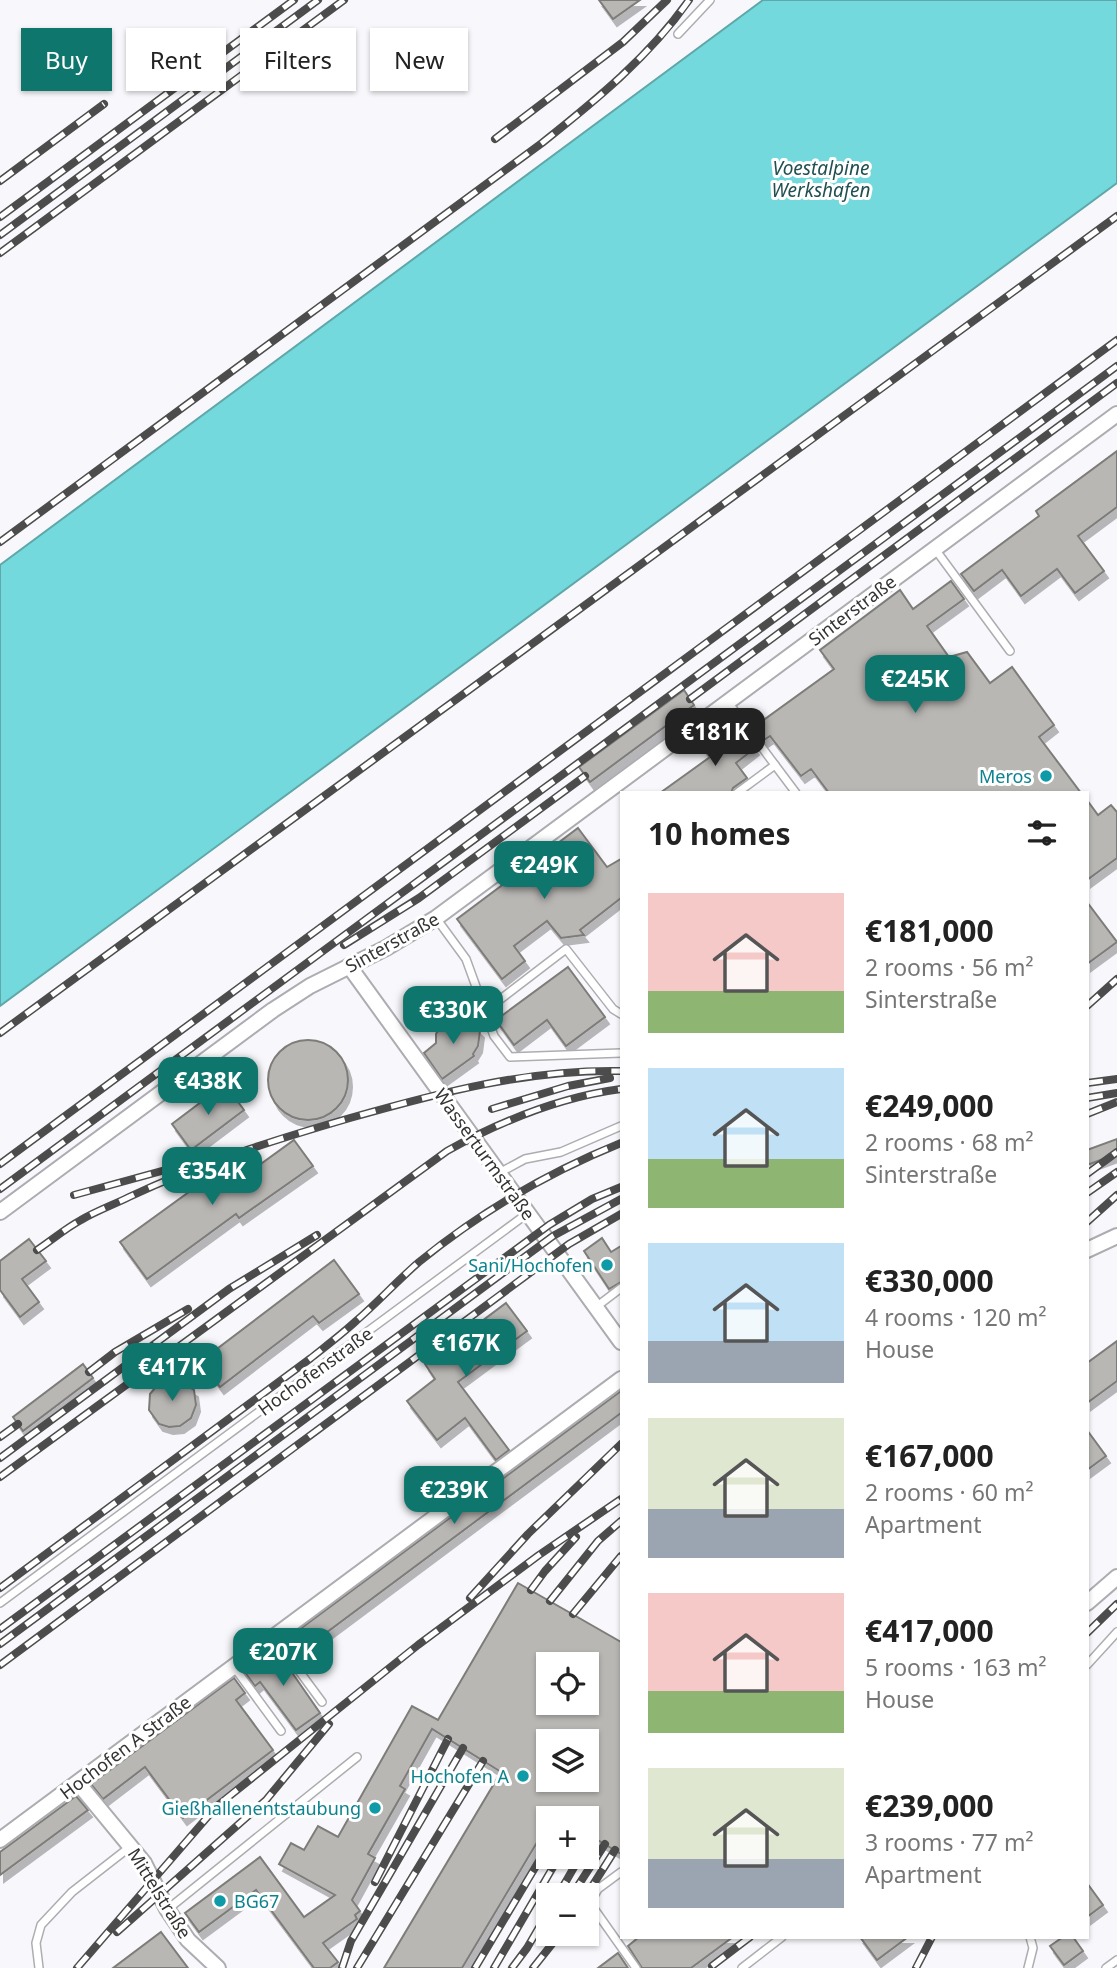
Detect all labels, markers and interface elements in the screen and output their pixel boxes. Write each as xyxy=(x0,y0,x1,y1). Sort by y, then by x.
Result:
chip: Buy xyxy=(21,28,112,91)
chip: Rent xyxy=(126,28,226,91)
chip: Filters xyxy=(240,28,356,91)
chip: New xyxy=(370,28,468,91)
water label: Voestalpine Werkshafen xyxy=(772,155,870,203)
street label: Sinterstraße xyxy=(803,569,901,651)
pin: €245K xyxy=(866,656,964,715)
text: €245K xyxy=(881,662,949,694)
pin: €181K xyxy=(666,708,764,768)
text: €181K xyxy=(681,715,749,747)
place label: Meros xyxy=(979,764,1032,788)
marker: Meros xyxy=(1038,768,1054,784)
text: 10 homes xyxy=(648,813,791,854)
icon: filters xyxy=(1023,814,1061,852)
pin: €249K xyxy=(495,842,593,901)
text: €249K xyxy=(510,848,578,880)
street label: Sinterstraße xyxy=(341,906,443,978)
text: €181,000 xyxy=(865,910,994,951)
icon: home xyxy=(704,921,788,1005)
text: 2 rooms · 56 m² xyxy=(865,951,1034,983)
text: Sinterstraße xyxy=(865,983,997,1015)
pin: €330K xyxy=(404,986,502,1046)
text: €330K xyxy=(419,993,487,1025)
pin: €438K xyxy=(159,1058,257,1117)
text: €438K xyxy=(174,1064,242,1096)
street label: Wasserturmstraße xyxy=(429,1083,541,1225)
text: €249,000 xyxy=(865,1085,994,1126)
icon: home xyxy=(704,1096,788,1180)
text: 2 rooms · 68 m² xyxy=(865,1126,1034,1158)
pin: €354K xyxy=(163,1148,261,1207)
text: €354K xyxy=(178,1154,246,1186)
text: Sinterstraße xyxy=(865,1158,997,1190)
place label: Sani/Hochofen xyxy=(468,1253,593,1277)
marker: Sani/Hochofen xyxy=(599,1257,615,1273)
text: €330,000 xyxy=(865,1260,994,1301)
icon: home xyxy=(704,1271,788,1355)
text: 4 rooms · 120 m² xyxy=(865,1301,1047,1333)
pin: €167K xyxy=(417,1320,515,1379)
street label: Hochofenstraße xyxy=(253,1321,377,1421)
text: €167K xyxy=(432,1326,500,1358)
text: House xyxy=(865,1333,934,1365)
pin: €417K xyxy=(123,1344,221,1403)
text: €417K xyxy=(138,1350,206,1382)
text: €167,000 xyxy=(865,1435,994,1476)
icon: home xyxy=(704,1446,788,1530)
pin: €239K xyxy=(405,1466,503,1526)
text: €239K xyxy=(420,1473,488,1505)
text: 2 rooms · 60 m² xyxy=(865,1476,1034,1508)
text: Apartment xyxy=(865,1508,982,1540)
text: €417,000 xyxy=(865,1610,994,1651)
icon: home xyxy=(704,1621,788,1705)
pin: €207K xyxy=(234,1628,332,1688)
text: €207K xyxy=(249,1635,317,1667)
text: 5 rooms · 163 m² xyxy=(865,1651,1047,1683)
map controls xyxy=(536,1652,599,1946)
button: locate xyxy=(536,1652,599,1715)
text: House xyxy=(865,1683,934,1715)
street label: Hochofen A Straße xyxy=(55,1690,195,1804)
button: layers xyxy=(536,1729,599,1792)
place label: Hochofen A xyxy=(410,1764,509,1788)
marker: Hochofen A xyxy=(515,1768,531,1784)
text: €239,000 xyxy=(865,1785,994,1826)
place label: Gießhallenentstaubung xyxy=(161,1796,361,1820)
icon: home xyxy=(704,1796,788,1880)
marker: Gießhallenentstaubung xyxy=(367,1800,383,1816)
button: + xyxy=(536,1806,599,1869)
text: 3 rooms · 77 m² xyxy=(865,1826,1034,1858)
street label: Mittelstraße xyxy=(123,1843,197,1943)
text: Apartment xyxy=(865,1858,982,1890)
button: − xyxy=(536,1883,599,1946)
place label: BG67 xyxy=(234,1889,279,1913)
marker: BG67 xyxy=(212,1893,228,1909)

